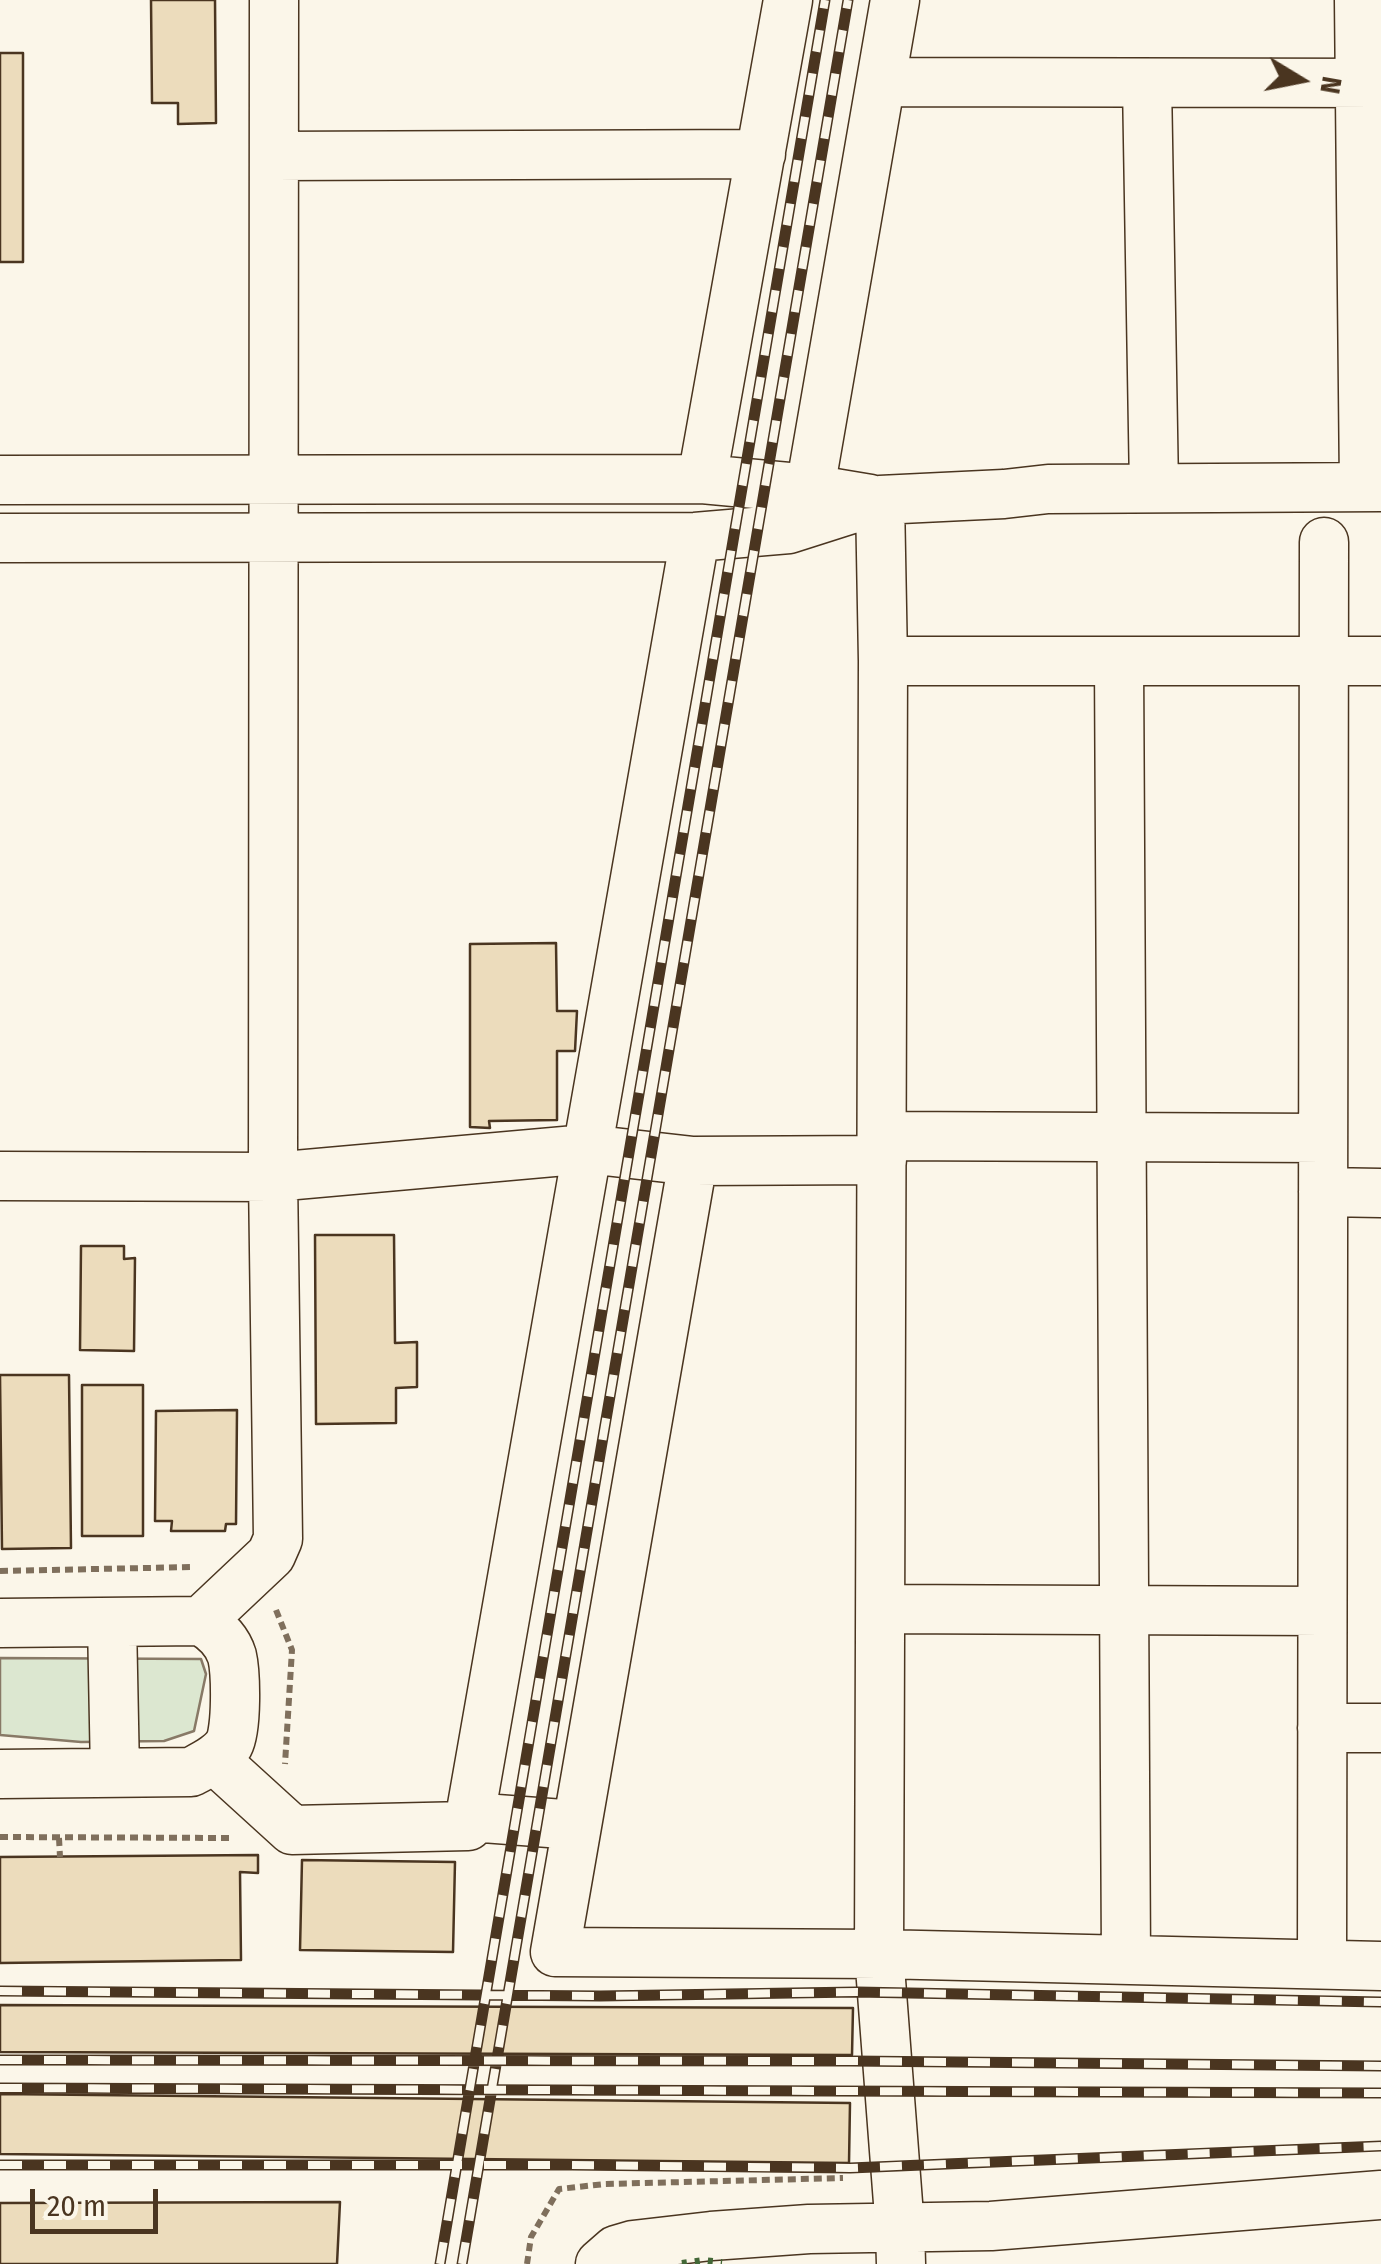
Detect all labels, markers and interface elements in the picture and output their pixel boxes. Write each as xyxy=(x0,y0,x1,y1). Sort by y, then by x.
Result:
north arrow xyxy=(1251,30,1351,130)
text: N xyxy=(1313,74,1349,96)
scale bar xyxy=(35,2169,162,2231)
text: 20 m xyxy=(47,2188,106,2224)

